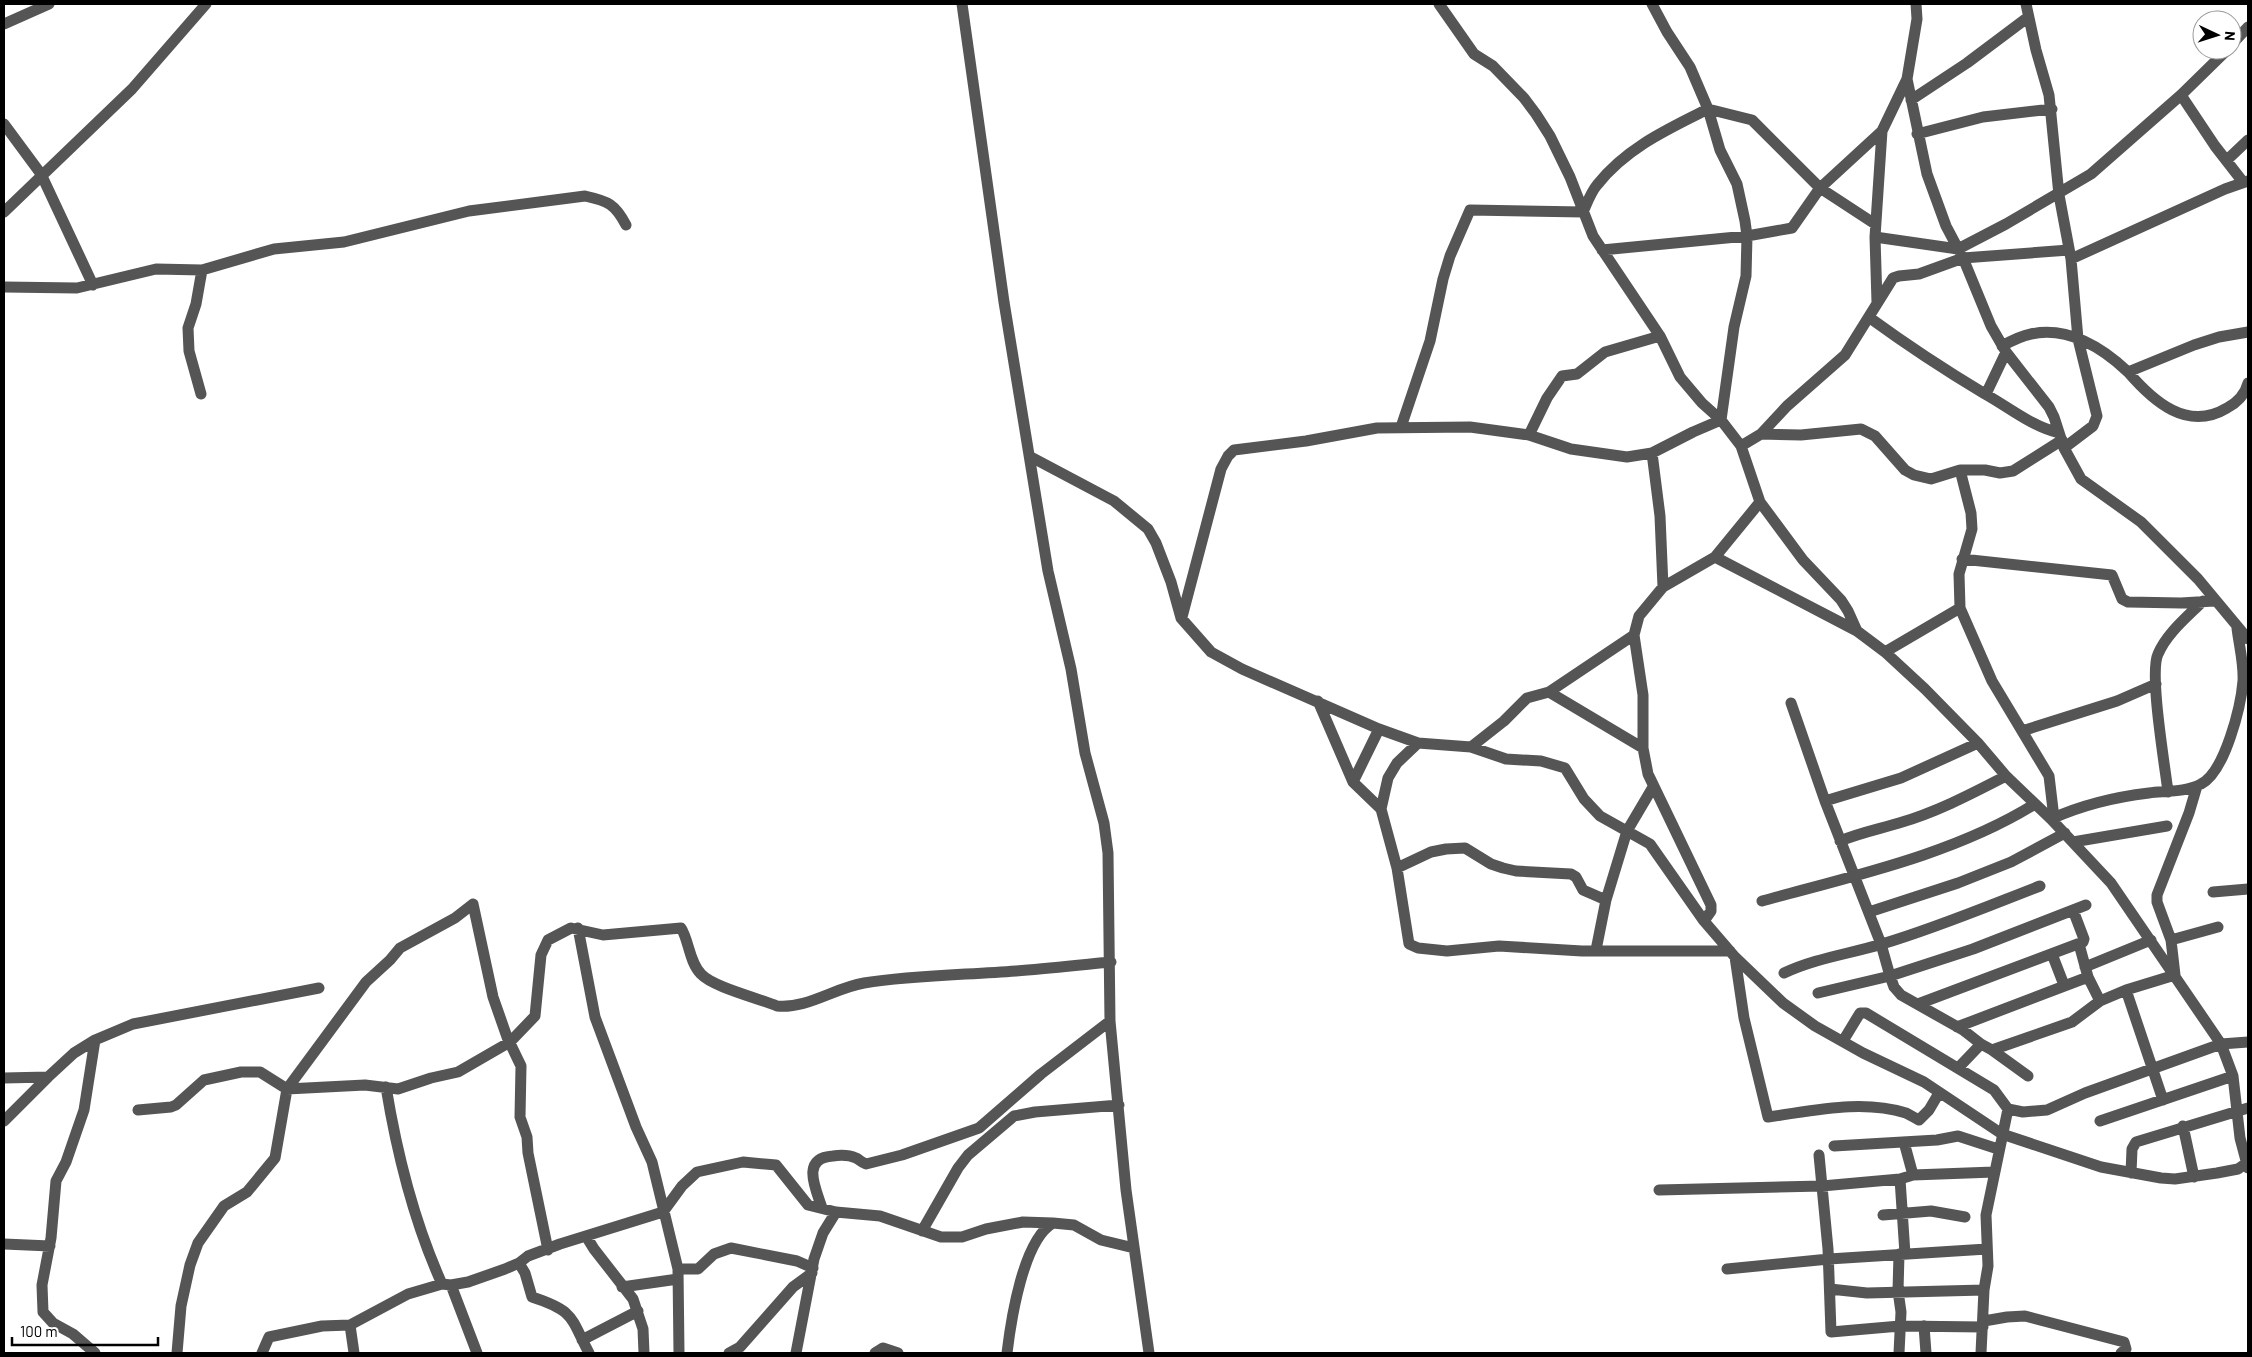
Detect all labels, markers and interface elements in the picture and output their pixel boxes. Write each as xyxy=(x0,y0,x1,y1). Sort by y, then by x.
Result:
north arrow xyxy=(2192,10,2242,60)
text: N xyxy=(2222,31,2239,41)
scale bar xyxy=(12,1314,159,1346)
text: 100 m xyxy=(20,1322,58,1340)

